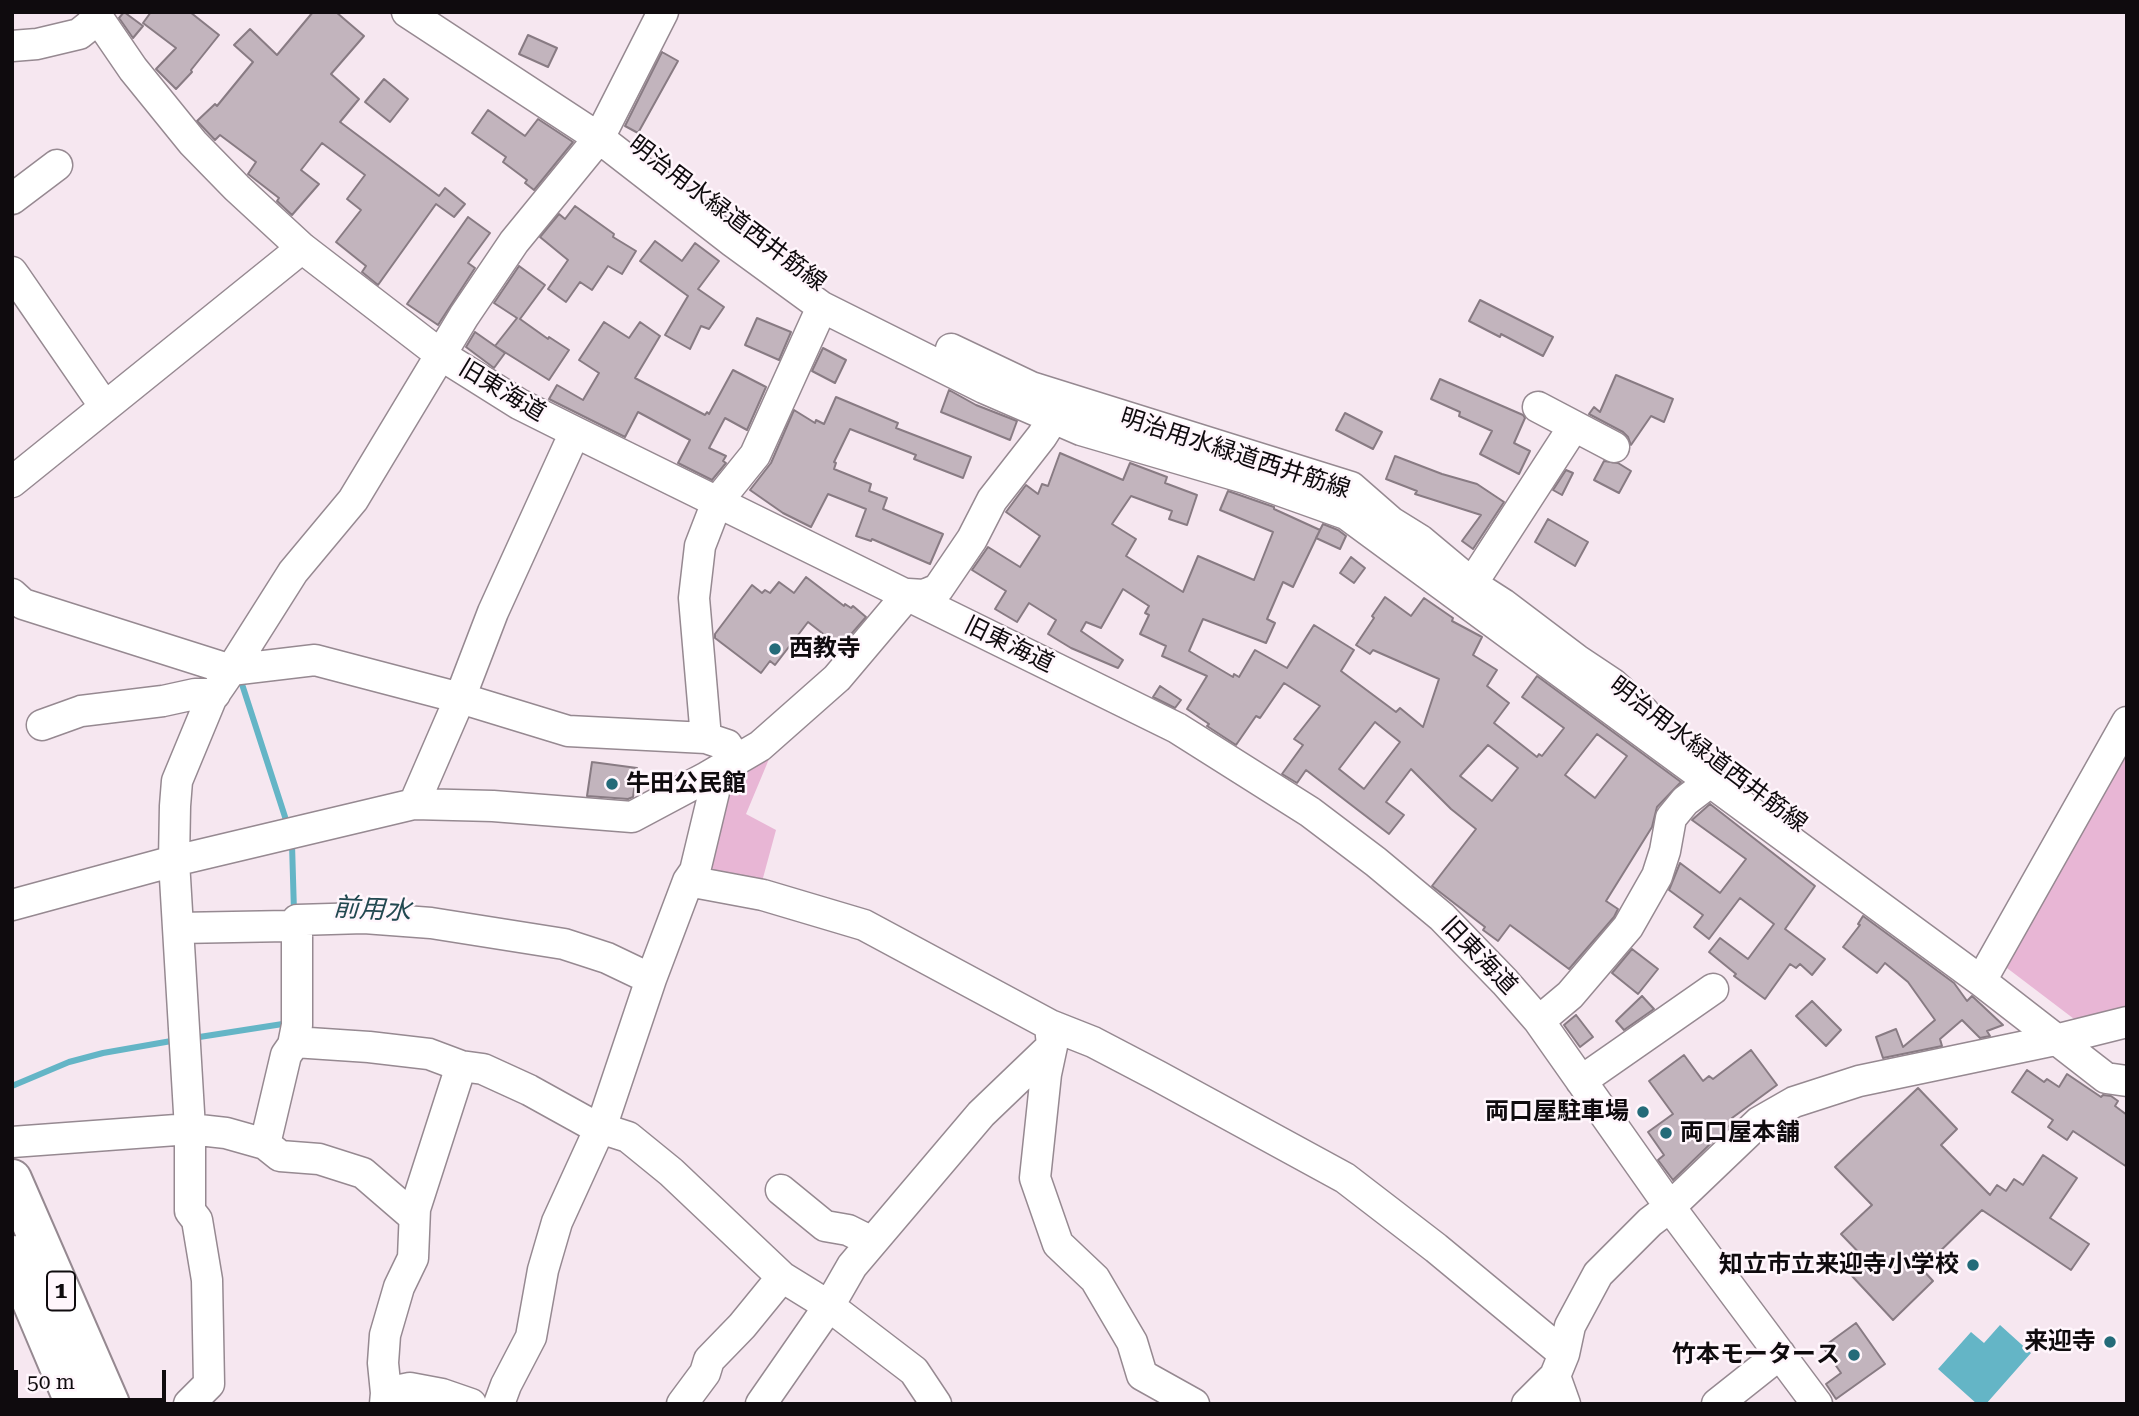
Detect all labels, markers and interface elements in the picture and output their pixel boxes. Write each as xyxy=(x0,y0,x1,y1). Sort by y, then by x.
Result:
street label: 明治用水緑道西井筋線 xyxy=(622,130,832,298)
street label: 旧東海道 xyxy=(453,354,551,428)
street label: 明治用水緑道西井筋線 xyxy=(1116,403,1354,505)
street label: 旧東海道 xyxy=(960,611,1058,679)
place label: 西教寺 xyxy=(789,635,861,663)
marker: 西教寺 xyxy=(767,641,783,657)
street label: 明治用水緑道西井筋線 xyxy=(1603,671,1813,839)
place label: 牛田公民館 xyxy=(626,770,746,798)
marker: 牛田公民館 xyxy=(604,776,620,792)
water label: 前用水 xyxy=(332,892,412,928)
street label: 旧東海道 xyxy=(1435,911,1523,1001)
place label: 両口屋駐車場 xyxy=(1485,1098,1629,1126)
marker: 両口屋駐車場 xyxy=(1635,1104,1651,1120)
place label: 両口屋本舗 xyxy=(1680,1119,1800,1147)
marker: 両口屋本舗 xyxy=(1658,1125,1674,1141)
place label: 知立市立来迎寺小学校 xyxy=(1719,1251,1959,1279)
marker: 知立市立来迎寺小学校 xyxy=(1965,1257,1981,1273)
road number: 1 xyxy=(47,1272,75,1310)
place label: 来迎寺 xyxy=(2024,1328,2096,1356)
marker: 来迎寺 xyxy=(2102,1334,2118,1350)
place label: 竹本モータース xyxy=(1672,1341,1840,1369)
marker: 竹本モータース xyxy=(1846,1347,1862,1363)
scale bar xyxy=(18,1356,170,1400)
text: 50 m xyxy=(27,1370,75,1394)

